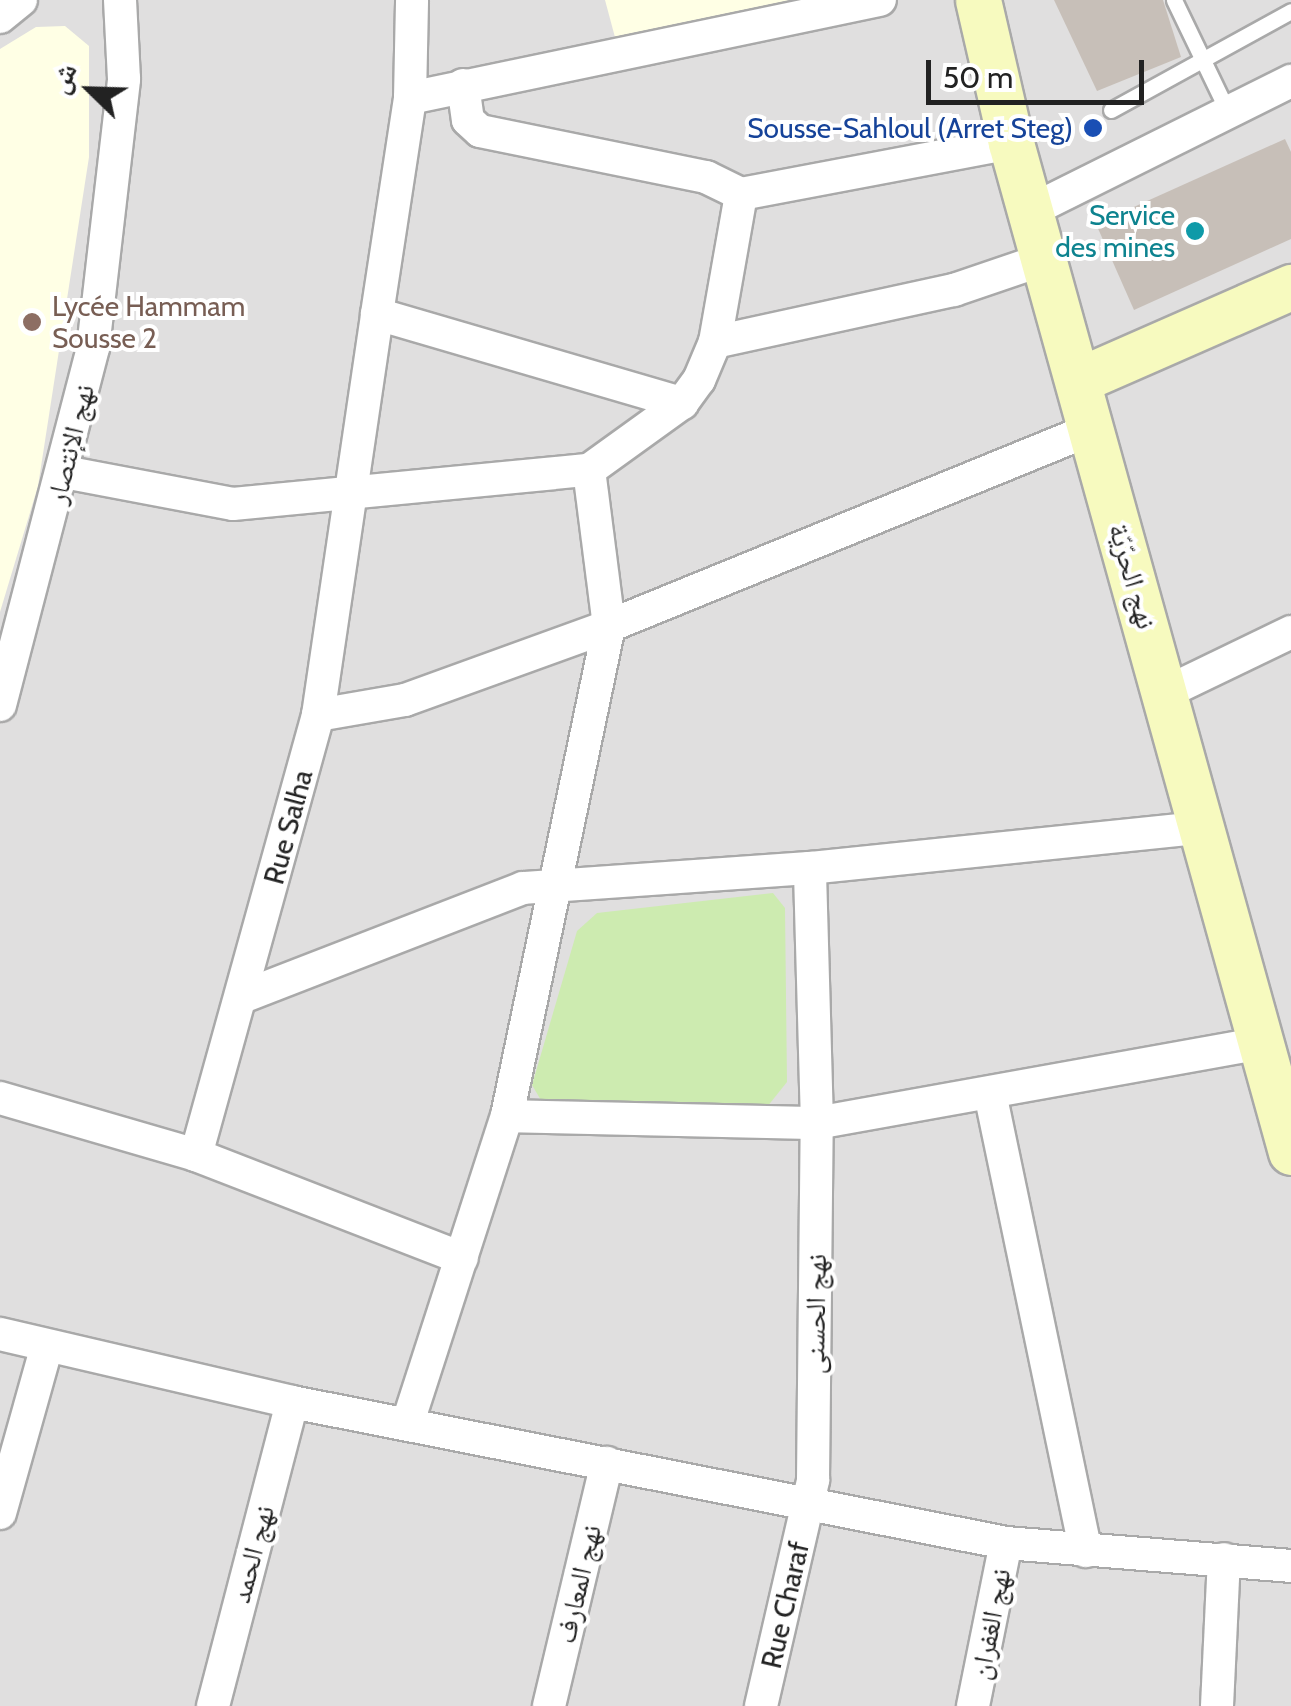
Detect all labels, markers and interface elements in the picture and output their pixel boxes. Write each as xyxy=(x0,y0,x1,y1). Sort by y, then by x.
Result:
north arrow xyxy=(40,40,140,140)
scale bar xyxy=(931,40,1148,102)
text: ش xyxy=(41,58,84,99)
text: 50 m xyxy=(943,59,1013,96)
place label: Sousse-Sahloul (Arret Steg) xyxy=(747,111,1073,145)
marker: Sousse-Sahloul (Arret Steg) xyxy=(1082,117,1104,139)
place label: Service des mines xyxy=(1055,198,1175,264)
marker: Service des mines xyxy=(1184,220,1206,242)
place label: Lycée Hammam Sousse 2 xyxy=(52,289,245,355)
marker: Lycée Hammam Sousse 2 xyxy=(21,311,43,333)
street label: نهج الإنتصار xyxy=(39,381,101,507)
street label: نهج الحرّيّة xyxy=(1102,519,1164,633)
street label: Rue Salha xyxy=(257,766,319,888)
street label: نهج الحسنى xyxy=(797,1253,833,1375)
street label: نهج الحمد xyxy=(223,1502,281,1606)
street label: نهج المعارف xyxy=(548,1521,608,1647)
street label: Rue Charaf xyxy=(754,1538,816,1672)
street label: نهج الغفران xyxy=(963,1565,1017,1683)

